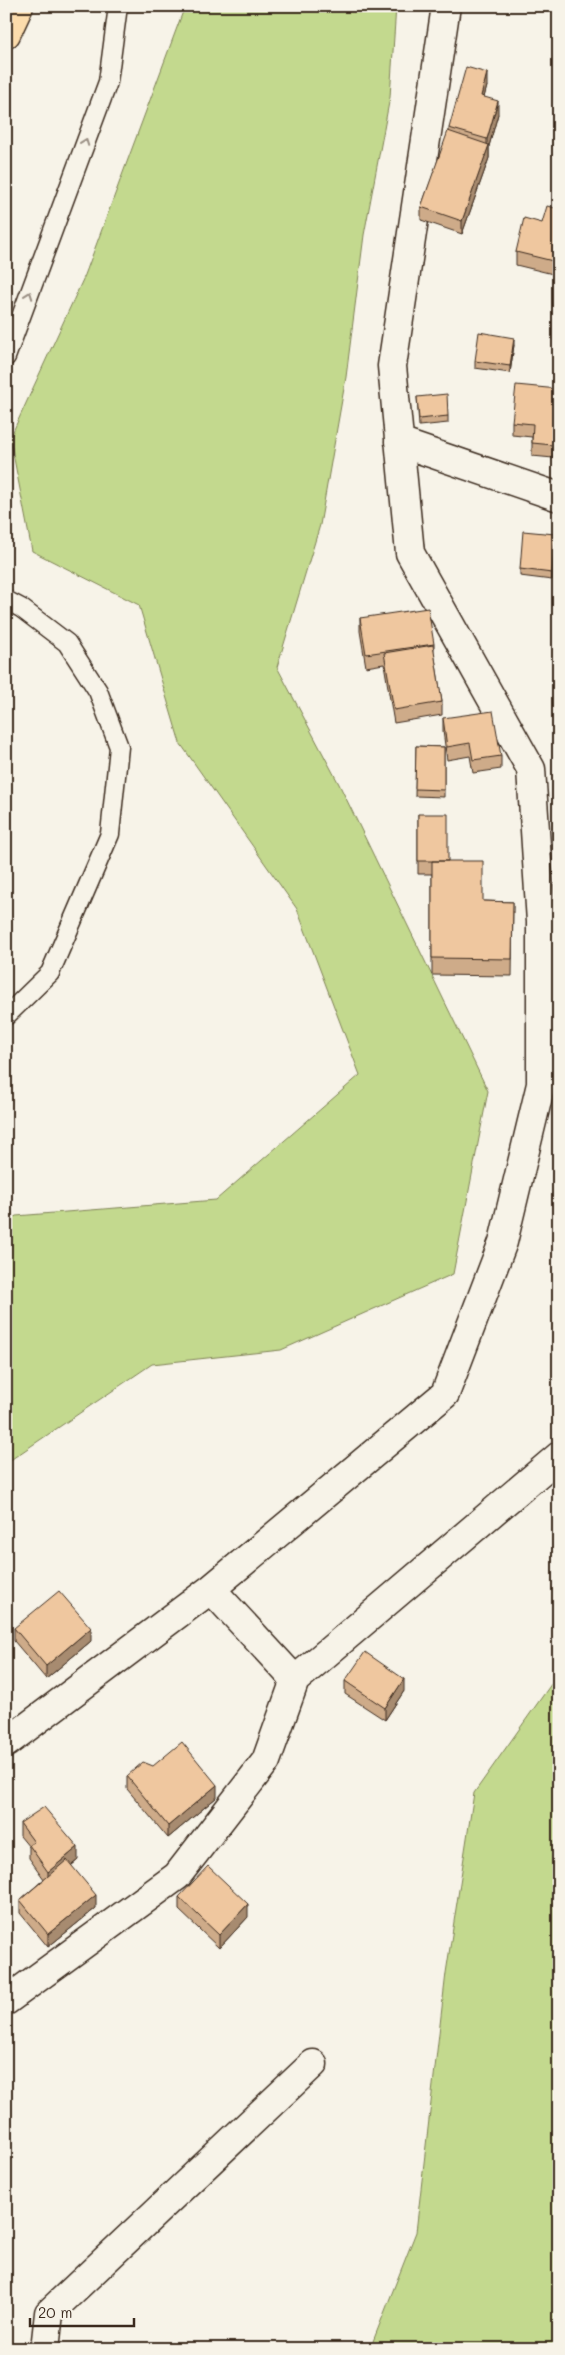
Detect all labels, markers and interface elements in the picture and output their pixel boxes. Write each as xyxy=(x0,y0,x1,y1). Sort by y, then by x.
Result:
one-way arrow xyxy=(79,139,89,147)
one-way arrow xyxy=(23,291,33,300)
scale bar xyxy=(30,2295,134,2327)
text: 20 m xyxy=(38,2302,72,2322)

